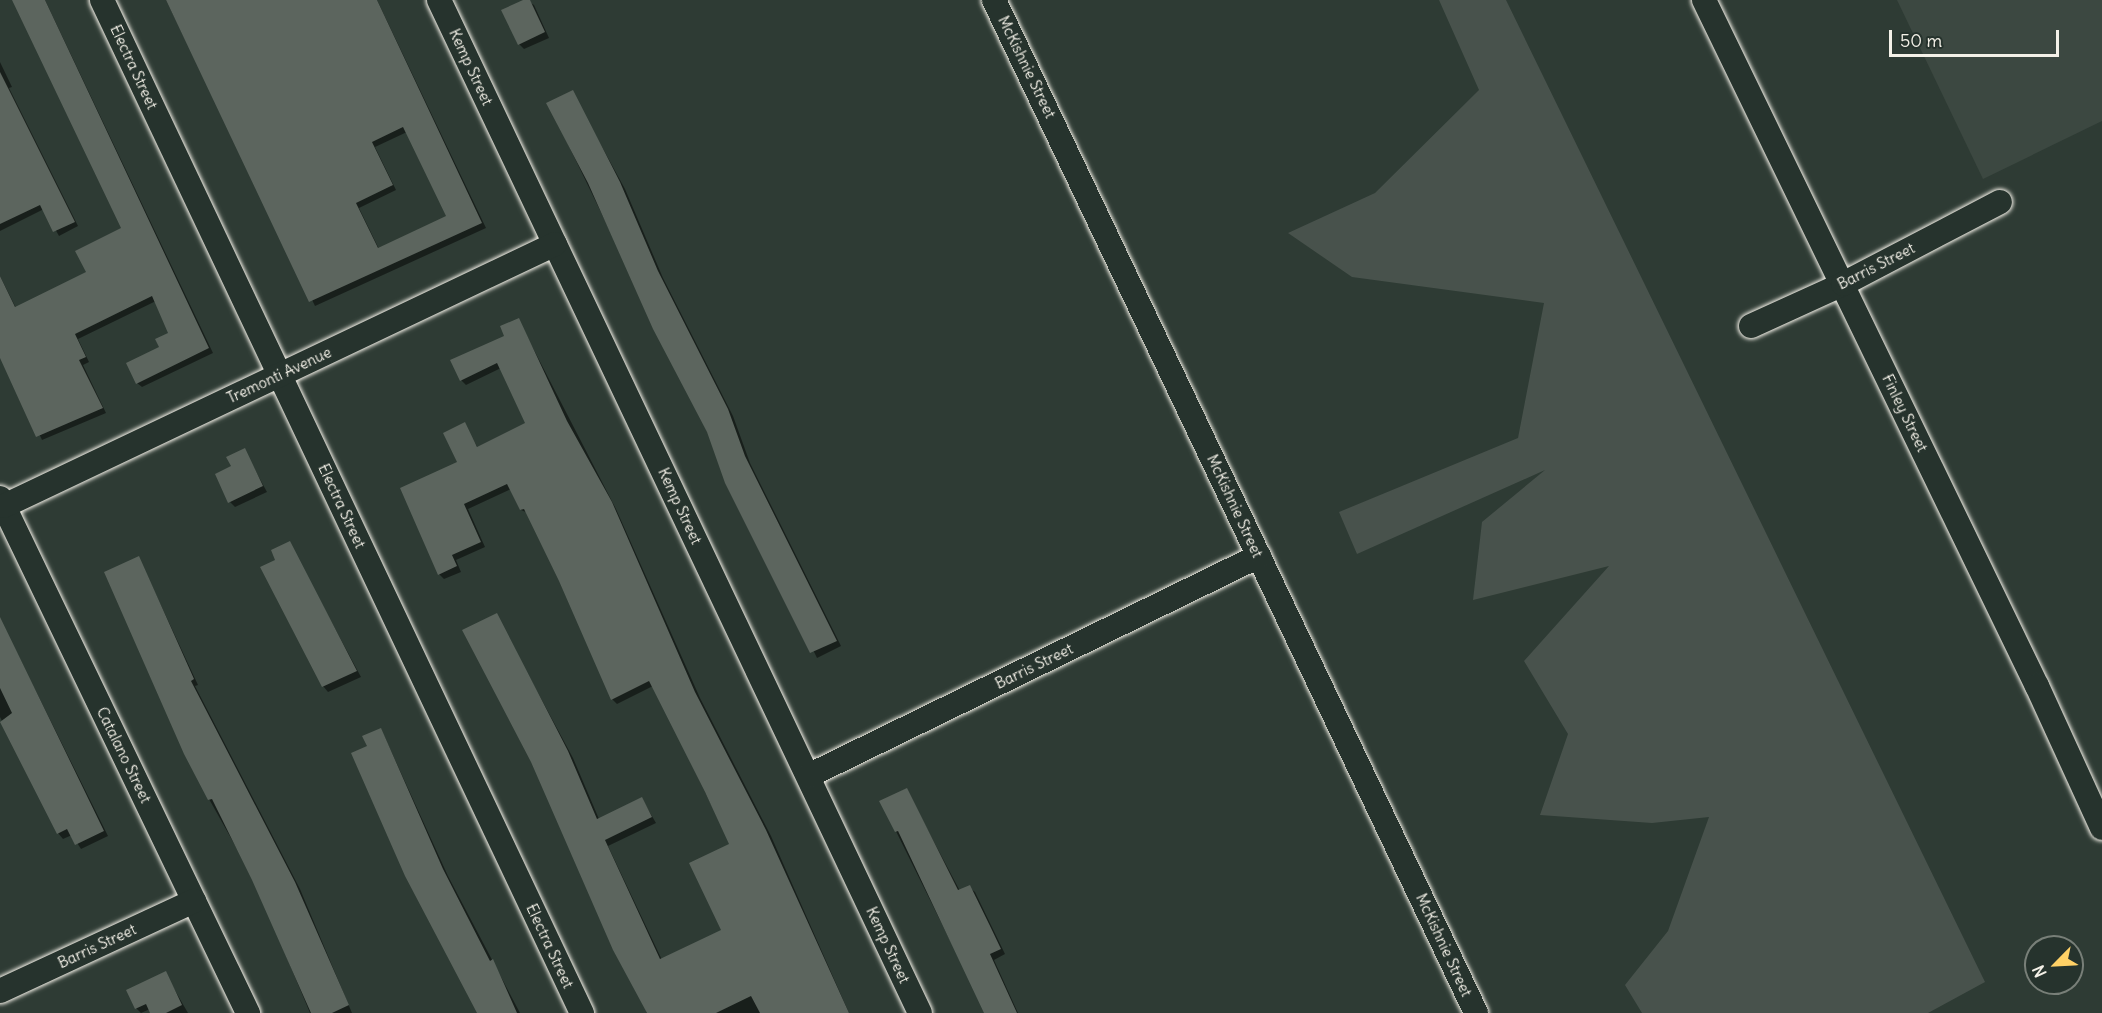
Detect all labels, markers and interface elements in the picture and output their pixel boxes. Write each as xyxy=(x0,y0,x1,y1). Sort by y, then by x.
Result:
street label: McKishnie Street xyxy=(994,13,1060,121)
scale bar xyxy=(1892,18,2062,56)
street label: Electra Street xyxy=(107,22,161,112)
street label: Kemp Street xyxy=(445,26,497,108)
text: 50 m xyxy=(1900,29,1942,52)
street label: Barris Street xyxy=(1834,239,1918,293)
street label: Tremonti Avenue xyxy=(224,343,334,407)
street label: Finley Street xyxy=(1878,371,1932,455)
street label: McKishnie Street xyxy=(1203,452,1267,560)
street label: Electra Street xyxy=(315,461,369,551)
street label: Kemp Street xyxy=(654,465,706,547)
street label: Barris Street xyxy=(992,639,1076,693)
street label: Catalano Street xyxy=(93,704,155,806)
street label: McKishnie Street xyxy=(1412,891,1476,999)
street label: Electra Street xyxy=(523,901,577,991)
street label: Kemp Street xyxy=(862,904,914,986)
street label: Barris Street xyxy=(55,920,139,972)
north arrow xyxy=(2024,935,2084,995)
text: N xyxy=(2028,962,2051,981)

